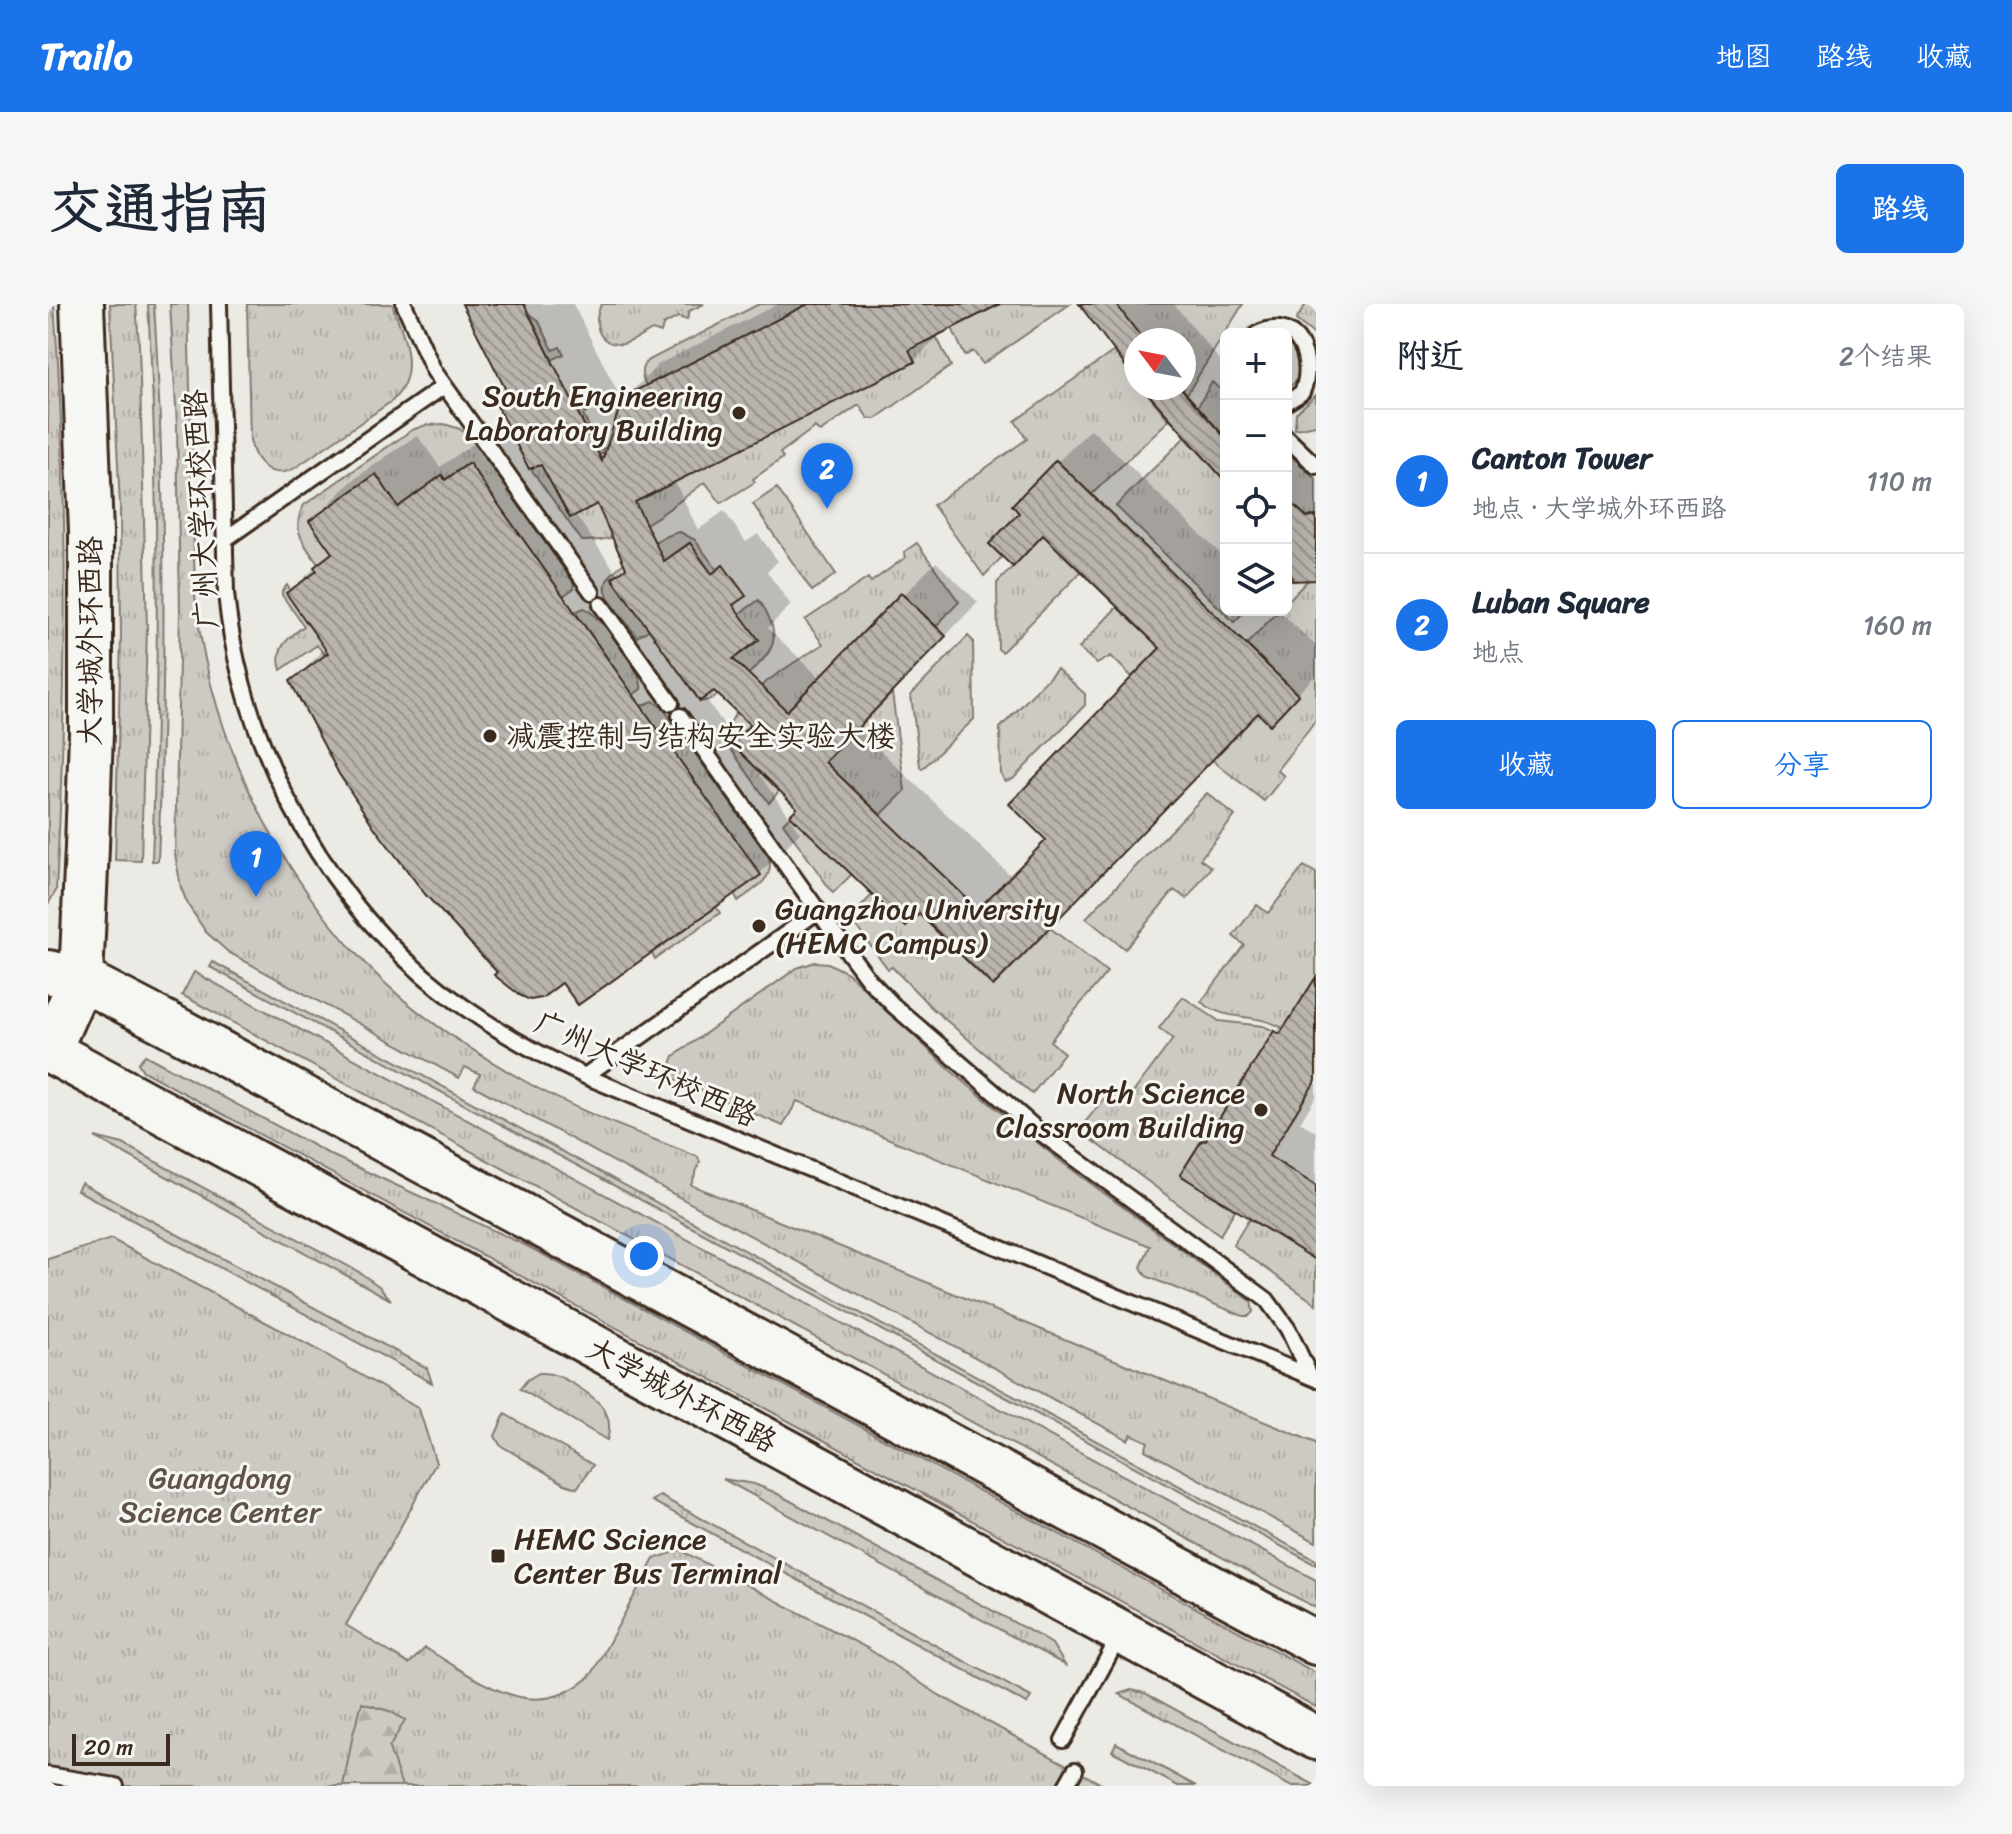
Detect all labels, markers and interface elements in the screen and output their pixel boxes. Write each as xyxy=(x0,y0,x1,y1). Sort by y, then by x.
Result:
text: Trailo xyxy=(40,23,133,90)
text: 地图 xyxy=(1716,32,1772,81)
text: 路线 xyxy=(1816,32,1872,81)
text: 收藏 xyxy=(1916,32,1972,81)
text: 交通指南 xyxy=(48,159,272,258)
button: 路线 xyxy=(1836,164,1964,253)
text: 附近 xyxy=(1396,326,1464,386)
north arrow xyxy=(1124,328,1196,400)
map controls xyxy=(1220,328,1292,616)
button: + xyxy=(1220,328,1292,400)
text: 2个结果 xyxy=(1839,333,1932,379)
place label: South Engineering Laboratory Building xyxy=(465,369,723,457)
street label: 广州大学环校西路 xyxy=(168,388,234,630)
button: − xyxy=(1220,400,1292,472)
marker: South Engineering Laboratory Building xyxy=(730,404,748,422)
text: Canton Tower xyxy=(1472,431,1652,485)
pin: 2 xyxy=(801,443,853,509)
text: 1 xyxy=(1416,458,1428,504)
text: 110 m xyxy=(1867,458,1932,504)
button: locate xyxy=(1220,472,1292,544)
text: 地点 · 大学城外环西路 xyxy=(1472,485,1727,531)
street label: 大学城外环西路 xyxy=(63,536,117,746)
button: layers xyxy=(1220,544,1292,616)
text: Luban Square xyxy=(1472,575,1650,629)
text: 2 xyxy=(1414,602,1430,648)
text: 160 m xyxy=(1863,602,1932,648)
text: 地点 xyxy=(1472,629,1524,675)
place label: 减震控制与结构安全实验大楼 xyxy=(506,709,896,763)
button: 收藏 xyxy=(1396,720,1656,809)
button: 分享 xyxy=(1672,720,1932,809)
marker: 减震控制与结构安全实验大楼 xyxy=(481,727,499,745)
pin: 1 xyxy=(230,831,282,897)
place label: Guangzhou University (HEMC Campus) xyxy=(775,882,1060,970)
marker: Guangzhou University (HEMC Campus) xyxy=(750,917,768,935)
street label: 广州大学环校西路 xyxy=(525,996,767,1142)
place label: North Science Classroom Building xyxy=(996,1066,1245,1154)
marker: North Science Classroom Building xyxy=(1252,1101,1270,1119)
your location xyxy=(624,1236,664,1276)
street label: 大学城外环西路 xyxy=(577,1322,787,1468)
park label: Guangdong Science Center xyxy=(119,1451,323,1539)
place label: HEMC Science Center Bus Terminal xyxy=(514,1512,783,1600)
marker: HEMC Science Center Bus Terminal xyxy=(489,1547,507,1565)
text: 20 m xyxy=(84,1728,133,1767)
scale bar xyxy=(72,1730,170,1766)

